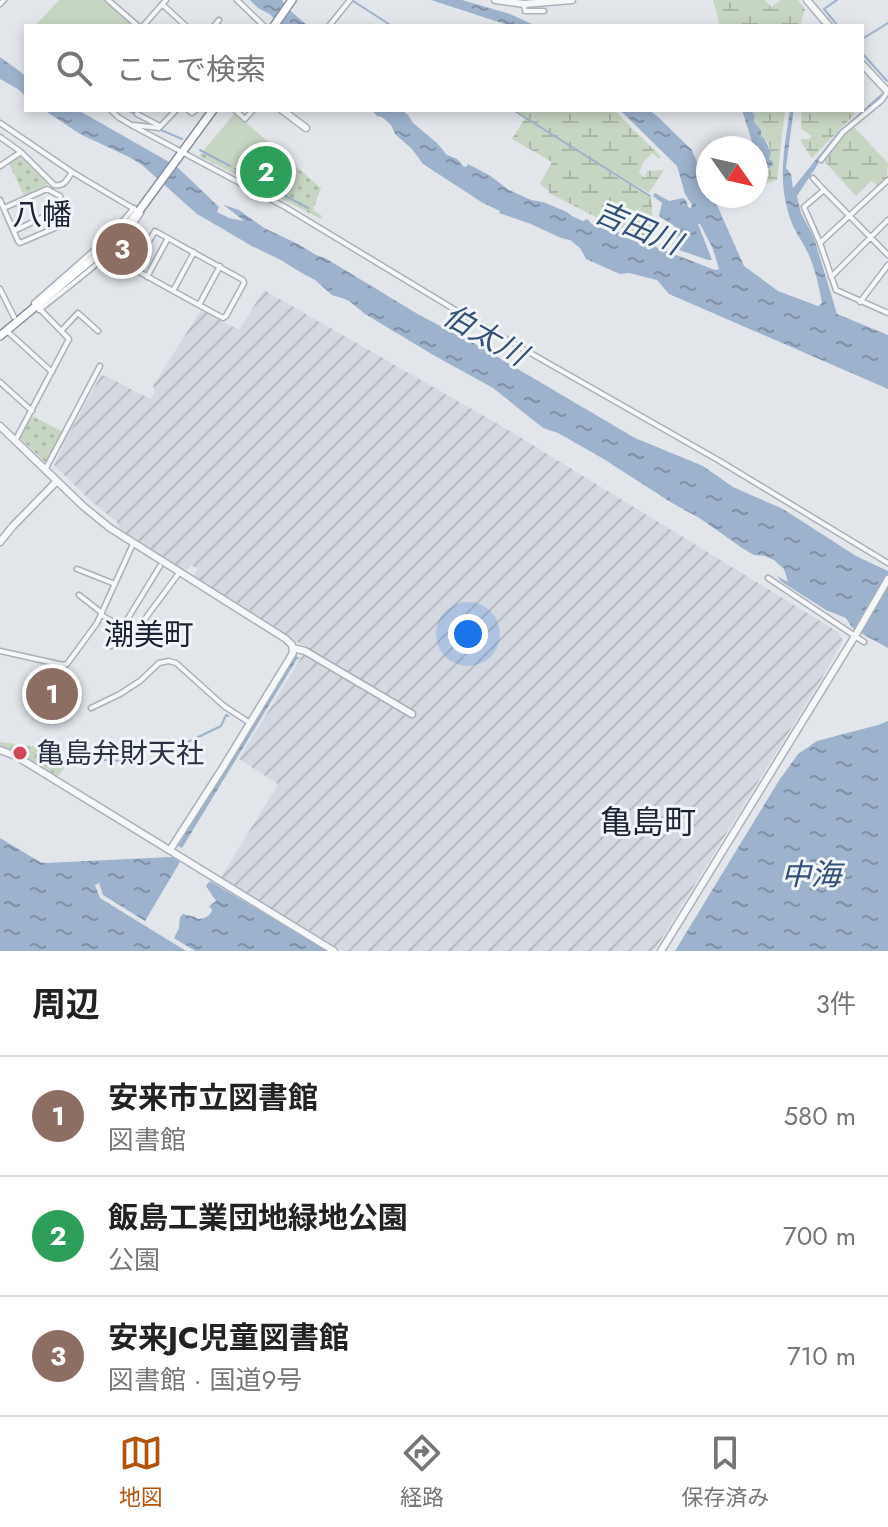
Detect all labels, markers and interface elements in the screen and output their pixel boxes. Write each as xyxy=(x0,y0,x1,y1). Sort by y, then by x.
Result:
search box xyxy=(24,24,864,112)
icon: search xyxy=(52,46,96,90)
text: ここで検索 xyxy=(116,48,266,91)
north arrow xyxy=(696,136,768,208)
pin: 2 xyxy=(240,142,292,202)
water label: 吉田川 xyxy=(588,190,691,266)
district label: 八幡 xyxy=(12,193,72,236)
pin: 3 xyxy=(96,219,148,279)
water label: 伯太川 xyxy=(436,293,538,377)
district label: 潮美町 xyxy=(104,613,194,656)
your location xyxy=(448,614,488,654)
pin: 1 xyxy=(26,664,78,724)
place label: 亀島弁財天社 xyxy=(36,733,204,774)
marker: 亀島弁財天社 xyxy=(11,744,29,762)
district label: 亀島町 xyxy=(600,799,696,845)
water label: 中海 xyxy=(781,853,845,896)
text: 周辺 xyxy=(32,980,100,1029)
text: 3件 xyxy=(816,985,856,1023)
text: 安来市立図書館 xyxy=(108,1076,318,1119)
text: 1 xyxy=(51,1097,65,1135)
text: 580 m xyxy=(783,1097,856,1135)
text: 図書館 xyxy=(108,1121,186,1159)
text: 飯島工業団地緑地公園 xyxy=(108,1196,408,1239)
text: 2 xyxy=(49,1217,67,1255)
text: 700 m xyxy=(783,1217,856,1255)
text: 公園 xyxy=(108,1241,160,1279)
text: 安来JC児童図書館 xyxy=(108,1316,349,1359)
text: 3 xyxy=(50,1337,66,1375)
text: 710 m xyxy=(787,1337,856,1375)
text: 図書館 · 国道9号 xyxy=(108,1361,302,1399)
tab: 地図 xyxy=(119,1431,163,1513)
tab: 経路 xyxy=(400,1431,444,1513)
tab: 保存済み xyxy=(681,1431,769,1513)

